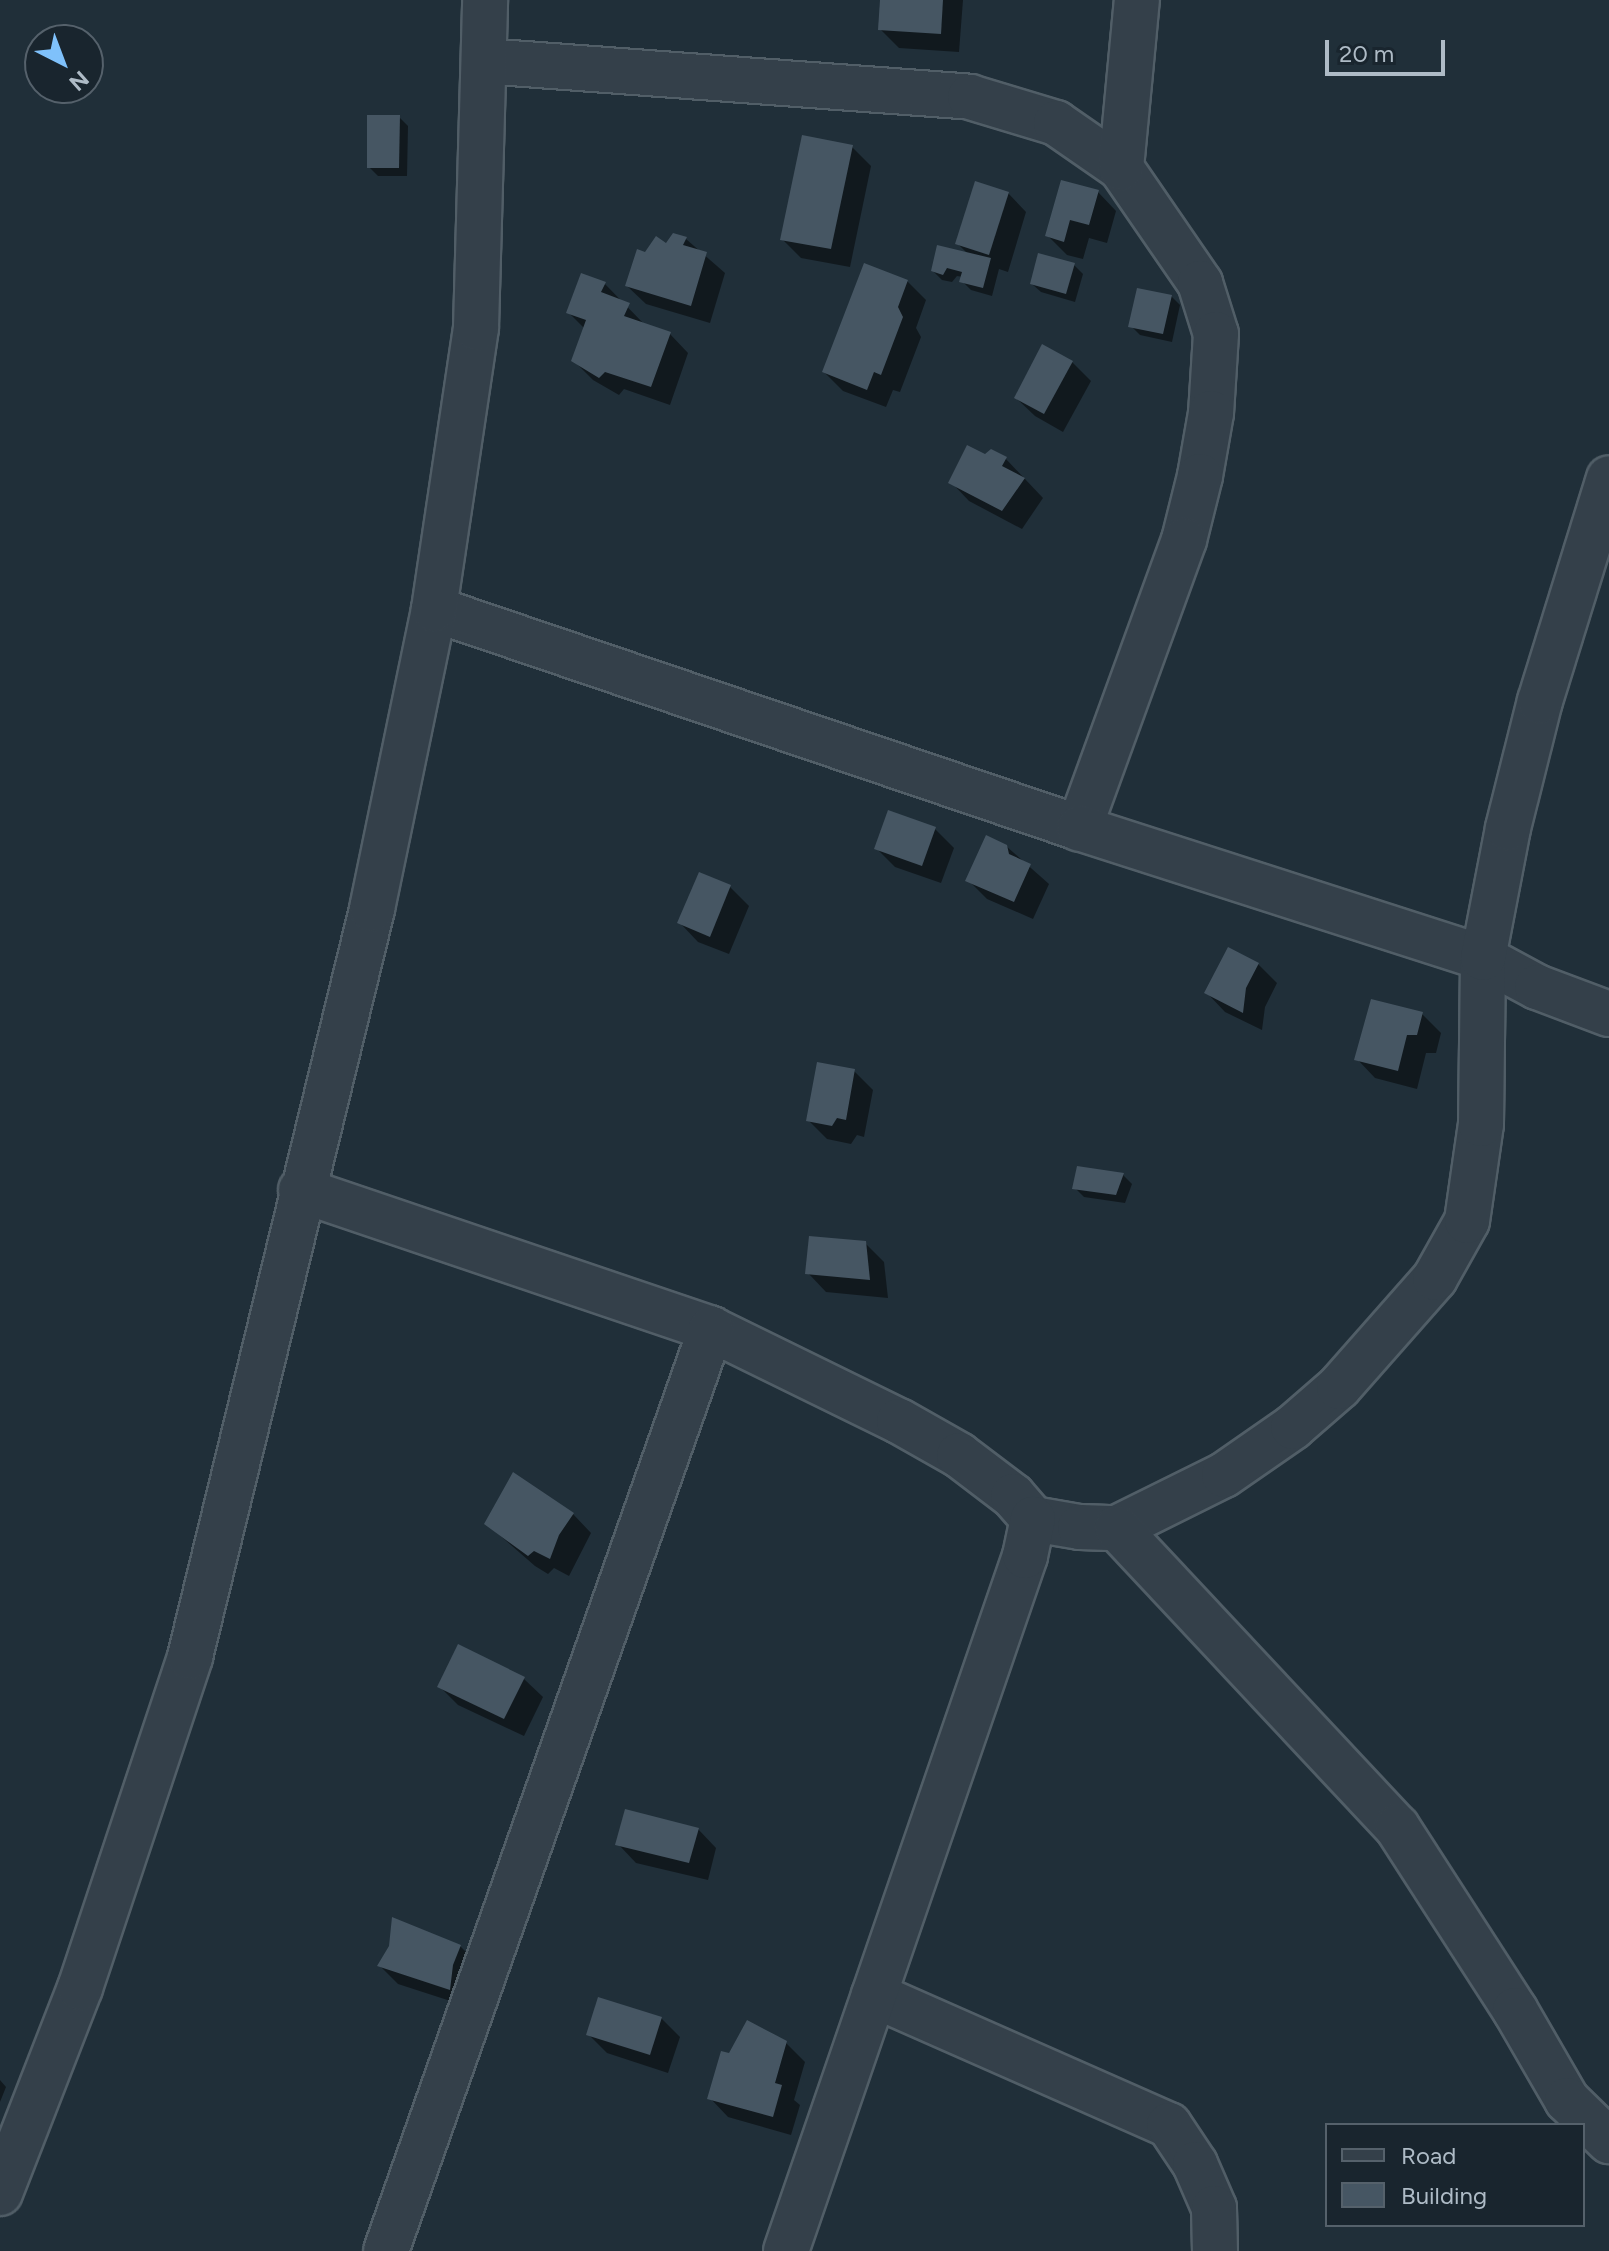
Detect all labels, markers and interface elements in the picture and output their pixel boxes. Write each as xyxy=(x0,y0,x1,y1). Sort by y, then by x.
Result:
north arrow xyxy=(24,24,104,104)
scale bar xyxy=(1329,24,1449,74)
text: 20 m xyxy=(1339,39,1394,68)
text: N xyxy=(64,65,94,96)
legend xyxy=(1325,2123,1585,2227)
text: Road xyxy=(1401,2141,1456,2170)
text: Building xyxy=(1401,2181,1487,2210)

